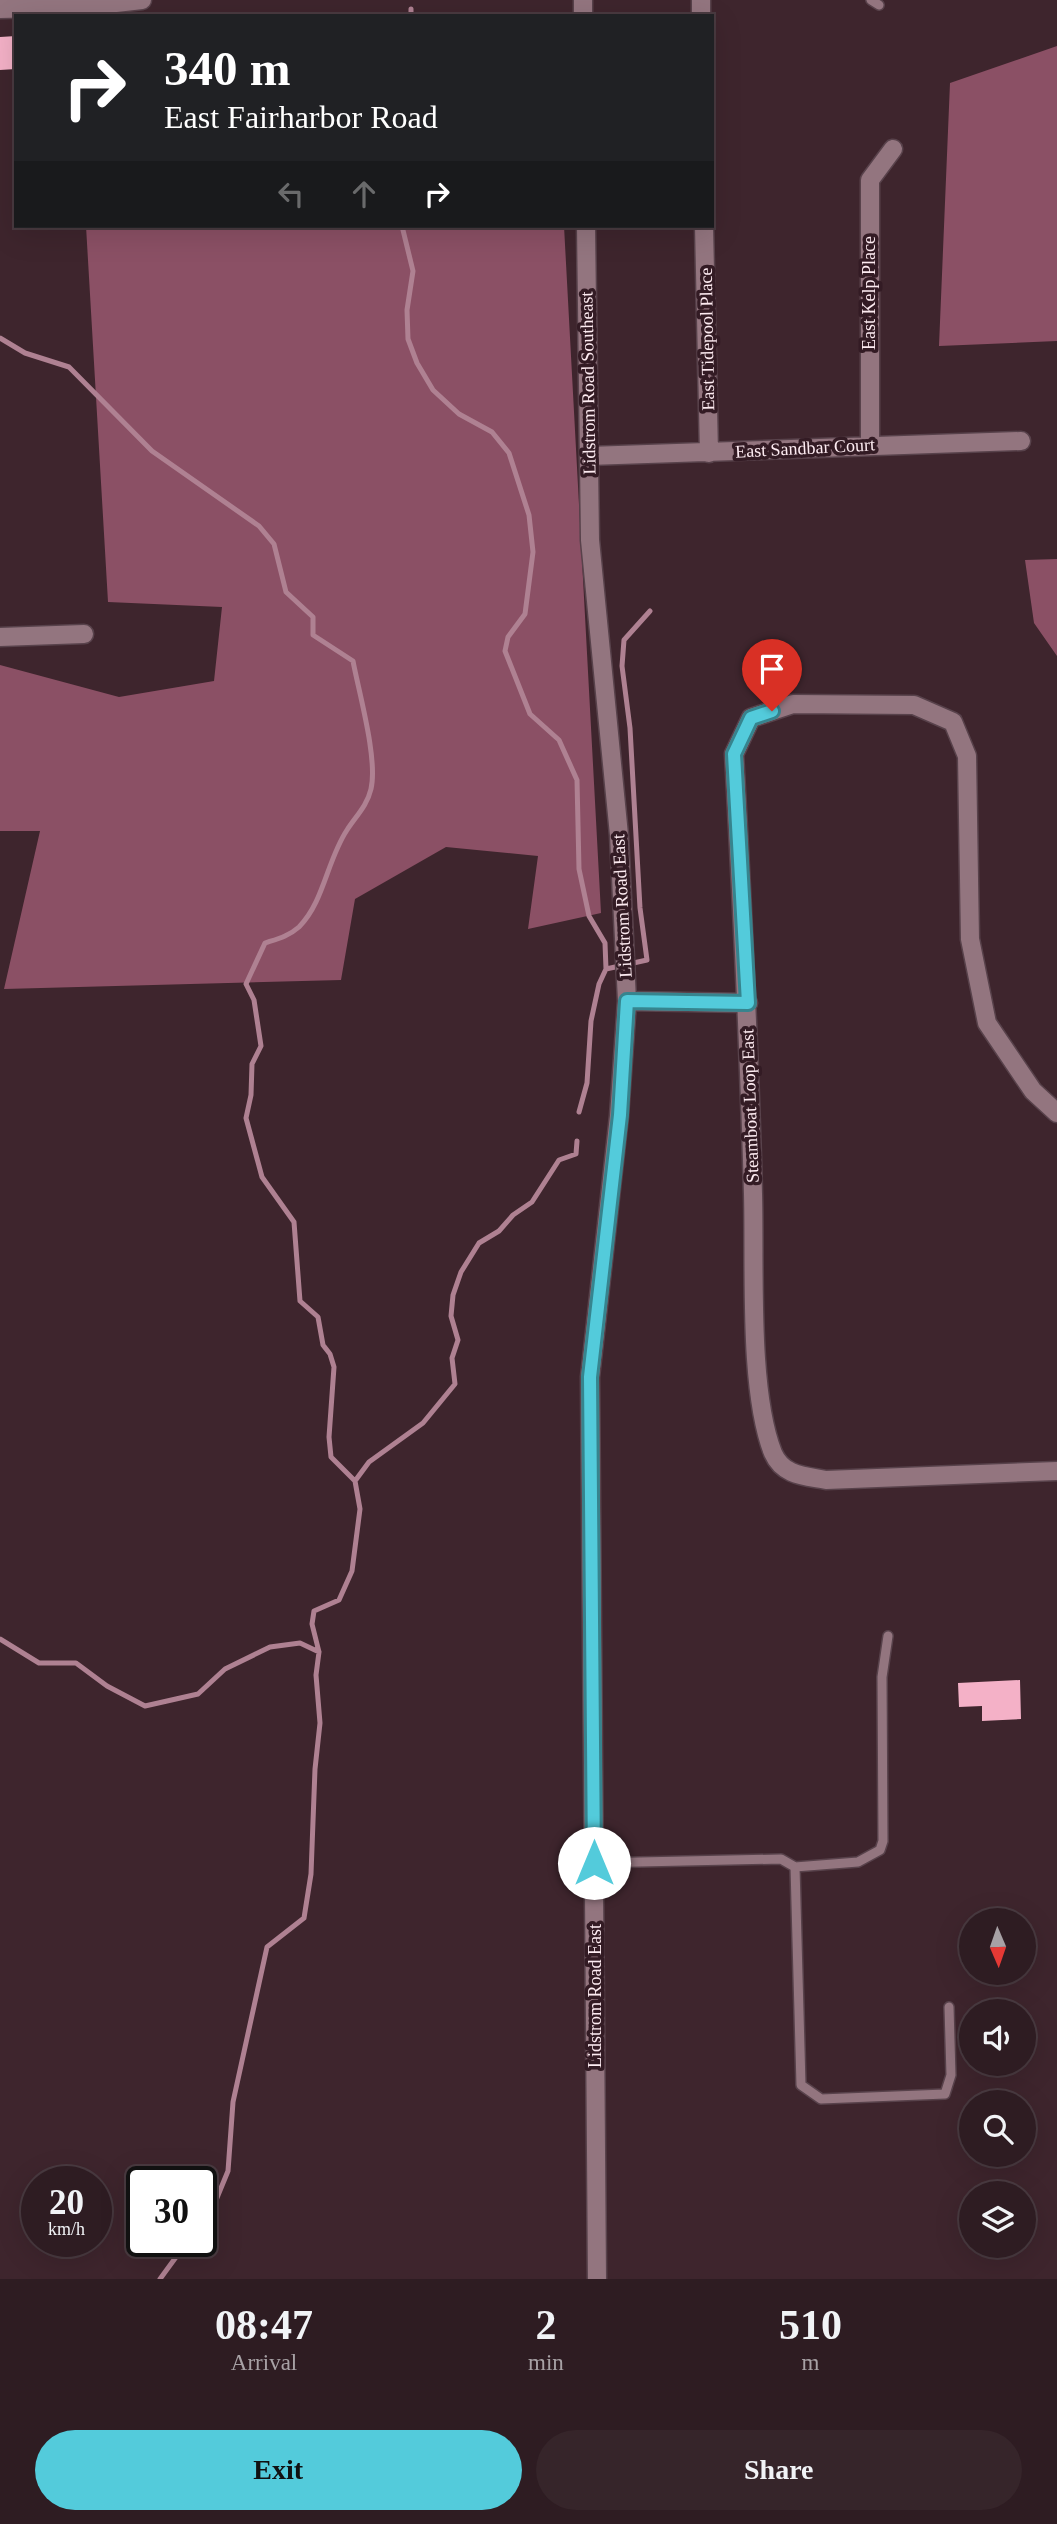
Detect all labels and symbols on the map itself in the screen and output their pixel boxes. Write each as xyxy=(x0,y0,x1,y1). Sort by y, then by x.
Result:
street label: East Kelp Place xyxy=(859,236,879,350)
street label: East Tidepool Place xyxy=(696,267,718,411)
street label: Lidstrom Road Southeast xyxy=(576,291,600,475)
street label: East Sandbar Court xyxy=(735,434,875,462)
pin xyxy=(742,639,802,711)
street label: Lidstrom Road East xyxy=(608,834,636,978)
street label: Steamboat Loop East xyxy=(737,1029,763,1183)
position arrow xyxy=(557,1826,631,1900)
north arrow xyxy=(959,1908,1036,1984)
street label: Lidstrom Road East xyxy=(585,1924,605,2068)
speed limit sign: 30 xyxy=(126,2166,217,2257)

